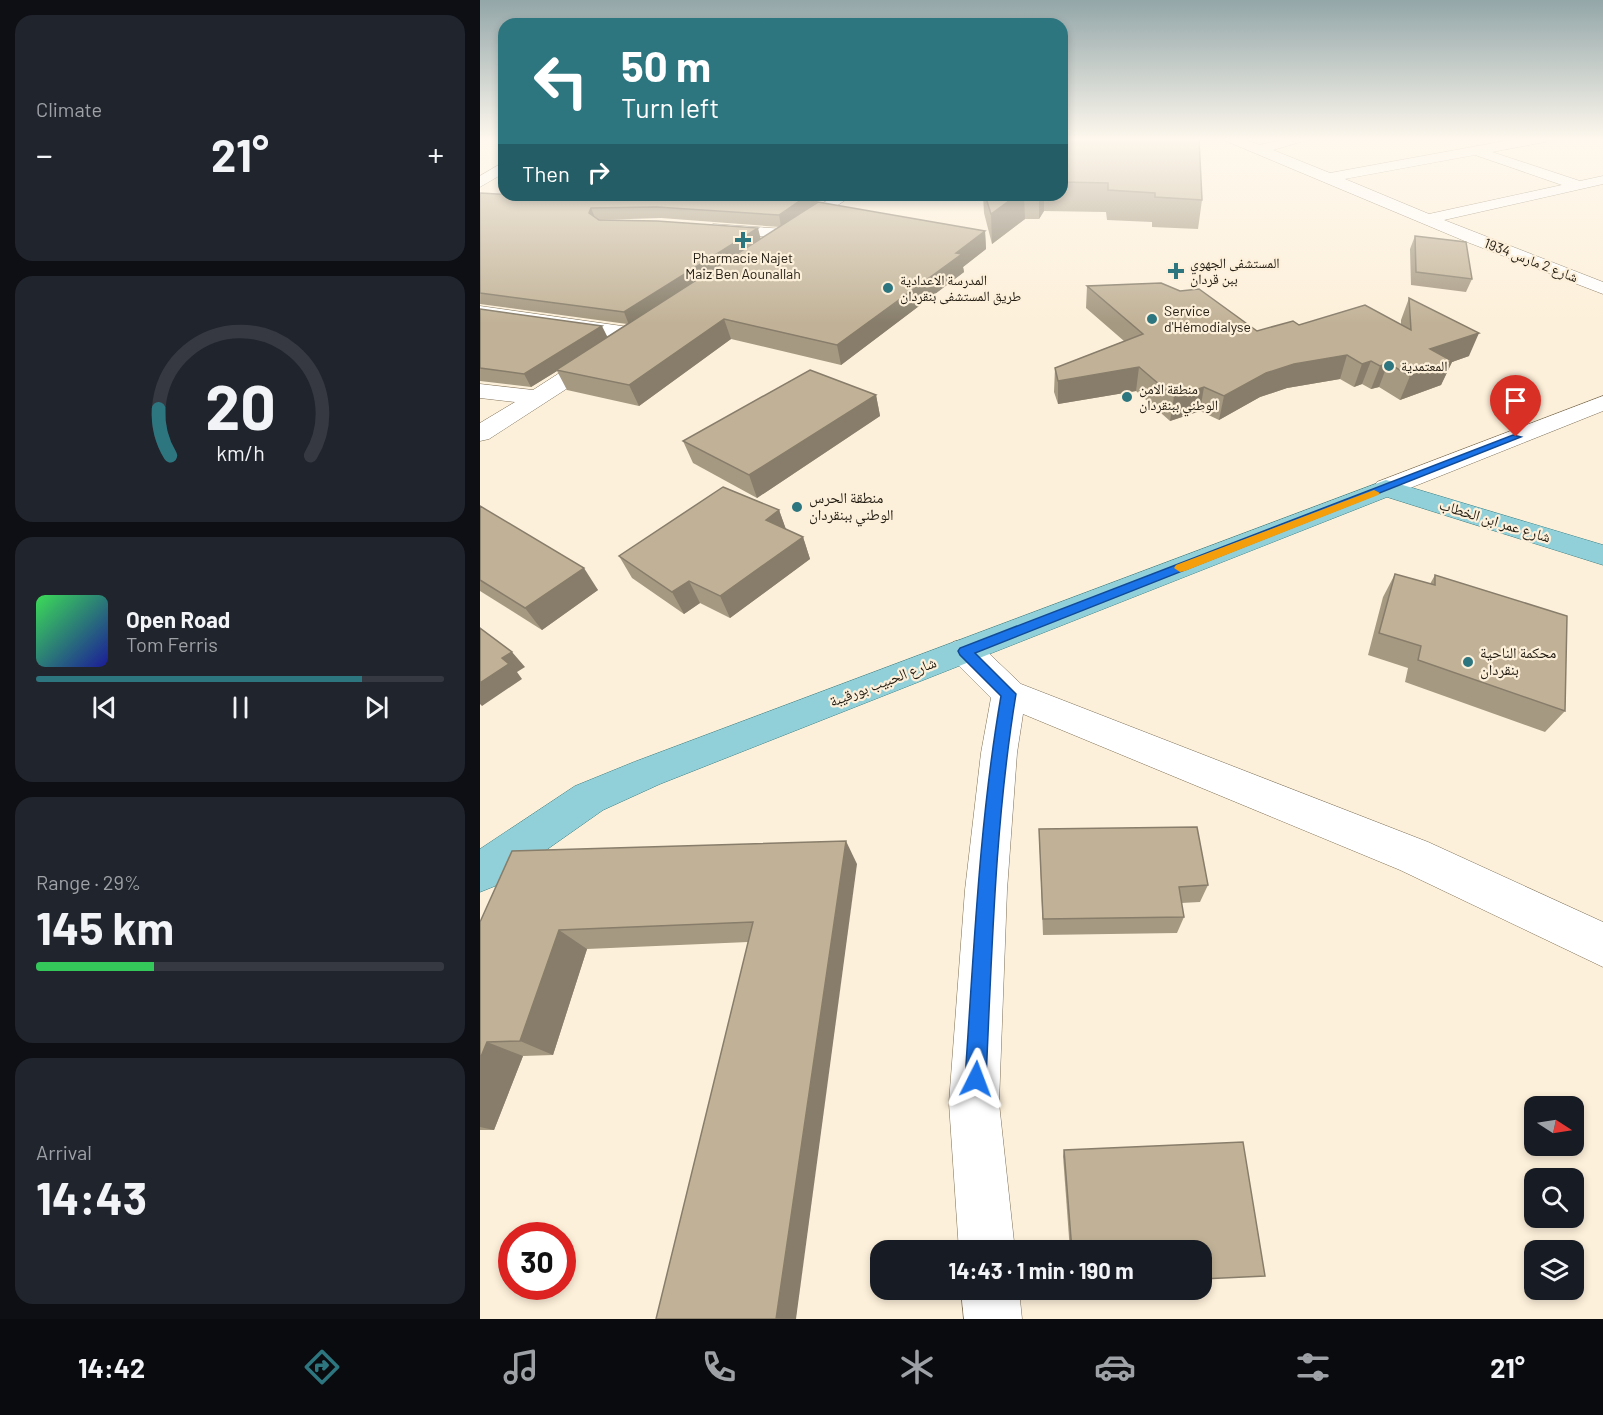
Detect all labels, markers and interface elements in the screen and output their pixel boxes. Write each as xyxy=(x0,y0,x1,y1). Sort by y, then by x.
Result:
text: 50 m xyxy=(621,40,711,90)
icon: left xyxy=(522,42,600,120)
text: Turn left xyxy=(621,91,719,123)
text: Climate xyxy=(36,97,102,121)
text: 21° xyxy=(211,127,269,181)
text: − xyxy=(36,134,53,174)
text: + xyxy=(428,134,444,174)
icon: right xyxy=(582,156,615,189)
text: Then xyxy=(522,160,570,186)
marker: Pharmacie Najet Maiz Ben Aounallah xyxy=(736,233,750,247)
street label: شارع 2 مارس 1934 xyxy=(1481,234,1581,287)
place label: Pharmacie Najet Maiz Ben Aounallah xyxy=(685,249,801,282)
place label: المستشفى الجهوي ببن قردان xyxy=(1190,254,1280,288)
marker: المستشفى الجهوي ببن قردان xyxy=(1167,262,1185,280)
place label: المدرسة الاعدادية طريق المستشفى بنقردان xyxy=(900,271,1021,306)
marker: المدرسة الاعدادية طريق المستشفى بنقردان xyxy=(881,281,895,295)
place label: Service d'Hémodialyse xyxy=(1164,302,1251,335)
marker: Service d'Hémodialyse xyxy=(1145,312,1159,326)
place label: المعتمدية xyxy=(1401,357,1447,374)
marker: المعتمدية xyxy=(1382,359,1396,373)
text: 20 xyxy=(205,368,275,442)
pin xyxy=(1490,375,1541,437)
place label: منطقة الامن الوطني ببنقردان xyxy=(1139,380,1218,417)
icon: arrive xyxy=(1499,384,1532,417)
marker: منطقة الامن الوطني ببنقردان xyxy=(1120,390,1134,404)
text: km/h xyxy=(216,440,264,465)
place label: منطقة الحرس الوطني ببنقردان xyxy=(809,488,894,527)
street label: شارع عمر ابن الخطاب xyxy=(1437,495,1553,547)
marker: منطقة الحرس الوطني ببنقردان xyxy=(790,500,804,514)
text: Open Road xyxy=(126,606,230,632)
text: Tom Ferris xyxy=(126,632,218,656)
place label: محكمة الناحية بنقردان xyxy=(1480,643,1556,680)
street label: شارع الحبيب بورقيبة xyxy=(827,652,939,712)
marker: محكمة الناحية بنقردان xyxy=(1461,655,1475,669)
icon: previous xyxy=(88,691,121,724)
icon: pause xyxy=(224,691,257,724)
icon: next xyxy=(360,691,393,724)
text: Range · 29% xyxy=(36,870,141,894)
text: 145 km xyxy=(36,900,174,954)
position arrow xyxy=(944,1047,1008,1111)
north arrow xyxy=(1524,1096,1584,1156)
map controls xyxy=(1524,1096,1584,1300)
text: Arrival xyxy=(36,1140,92,1164)
button: search xyxy=(1524,1168,1584,1228)
text: 14:43 xyxy=(36,1170,147,1224)
speed limit sign: 30 xyxy=(498,1222,576,1300)
button: layers xyxy=(1524,1240,1584,1300)
text: 14:43 · 1 min · 190 m xyxy=(948,1257,1134,1283)
icon: directions xyxy=(301,1346,343,1388)
icon: music xyxy=(500,1346,542,1388)
icon: phone xyxy=(698,1346,740,1388)
icon: climate xyxy=(896,1346,938,1388)
icon: car xyxy=(1094,1346,1136,1388)
icon: filters xyxy=(1292,1346,1334,1388)
text: 14:42 xyxy=(78,1351,145,1383)
text: 21° xyxy=(1490,1351,1525,1383)

